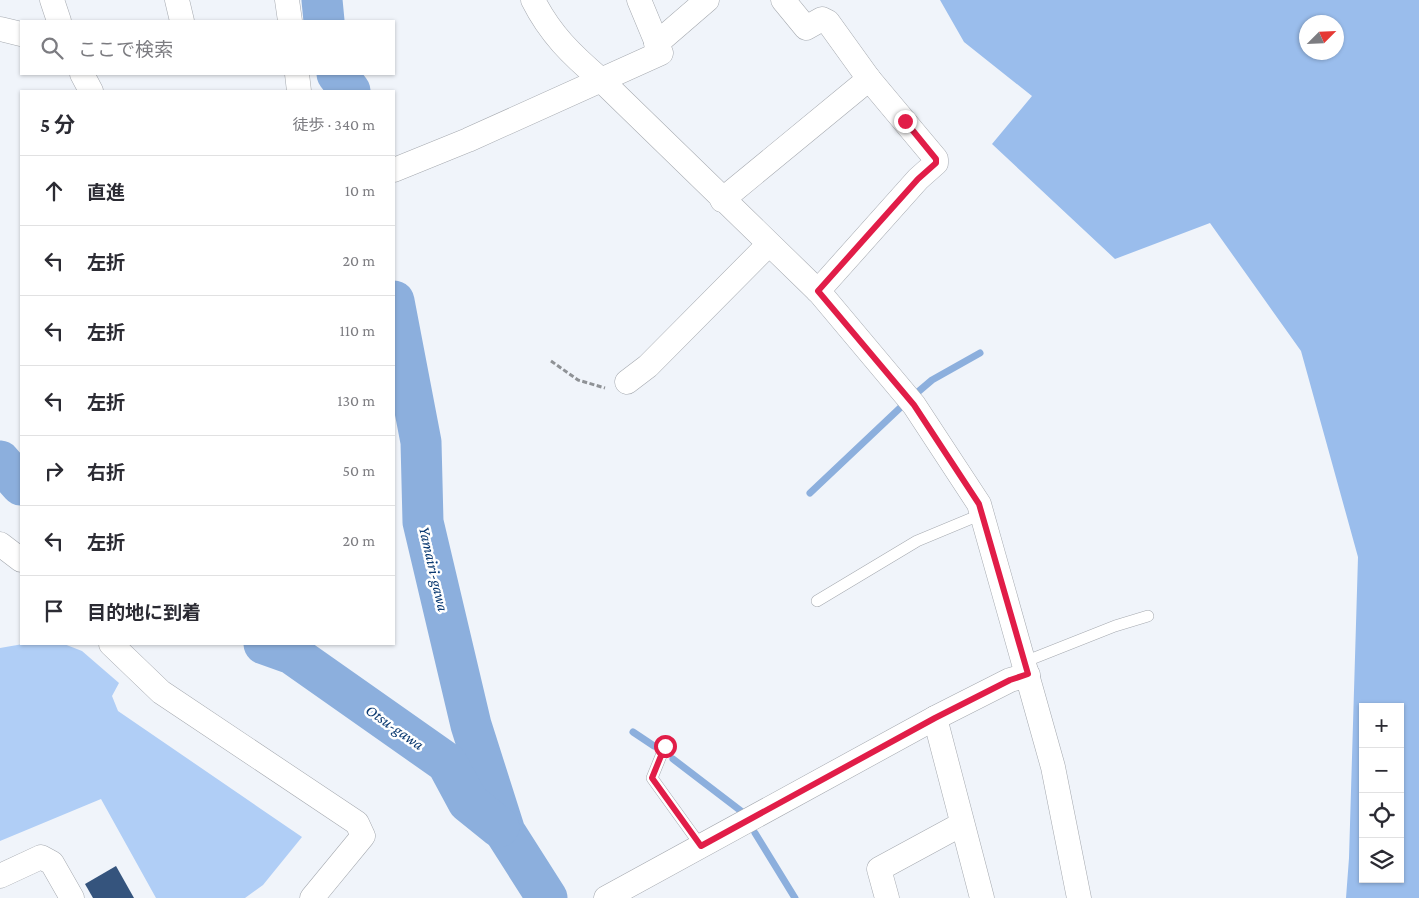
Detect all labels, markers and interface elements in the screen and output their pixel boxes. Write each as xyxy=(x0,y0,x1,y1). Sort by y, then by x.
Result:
north arrow xyxy=(1299,15,1344,60)
search box xyxy=(20,20,395,75)
icon: search xyxy=(38,34,66,62)
text: ここで検索 xyxy=(78,39,173,60)
route end xyxy=(894,110,917,133)
text: 5 分 xyxy=(40,113,75,137)
text: 徒歩 · 340 m xyxy=(292,116,375,133)
icon: ahead xyxy=(40,177,68,205)
text: 直進 xyxy=(87,182,125,203)
text: 10 m xyxy=(345,182,375,199)
icon: left xyxy=(40,247,68,275)
text: 左折 xyxy=(87,252,125,273)
text: 20 m xyxy=(342,252,375,269)
icon: left xyxy=(40,317,68,345)
text: 左折 xyxy=(87,322,125,343)
text: 110 m xyxy=(339,322,375,339)
icon: left xyxy=(40,387,68,415)
text: 左折 xyxy=(87,392,125,413)
text: 130 m xyxy=(337,392,375,409)
icon: right xyxy=(40,457,68,485)
text: 右折 xyxy=(87,462,125,483)
text: 50 m xyxy=(343,462,375,479)
water label: Yamairi-gawa xyxy=(415,525,452,614)
icon: left xyxy=(40,527,68,555)
text: 左折 xyxy=(87,532,125,553)
text: 20 m xyxy=(342,532,375,549)
icon: arrive xyxy=(40,597,68,625)
text: 目的地に到着 xyxy=(87,602,201,623)
water label: Otsu-gawa xyxy=(362,701,428,754)
map controls xyxy=(1359,703,1404,883)
button: + xyxy=(1359,703,1404,748)
route start xyxy=(654,735,677,758)
button: − xyxy=(1359,748,1404,793)
button: locate xyxy=(1359,793,1404,838)
button: layers xyxy=(1359,838,1404,883)

